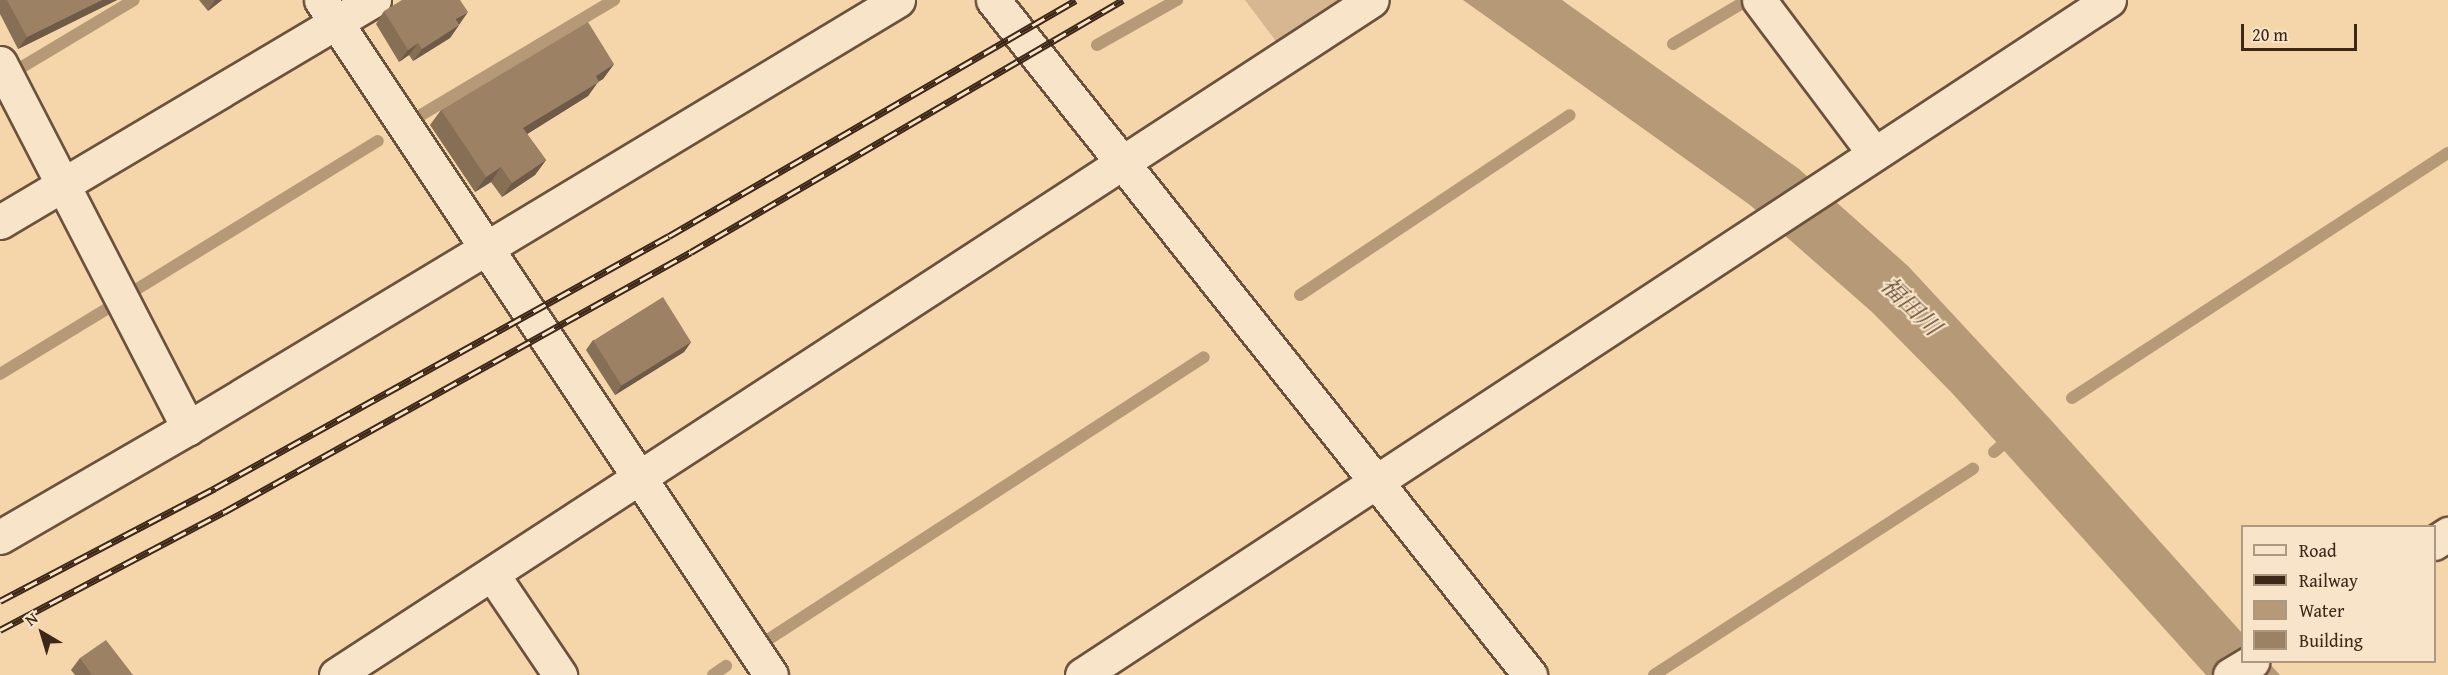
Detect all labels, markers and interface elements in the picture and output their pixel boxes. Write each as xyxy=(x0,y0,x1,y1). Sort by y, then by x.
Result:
scale bar xyxy=(2244,12,2360,50)
text: 20 m xyxy=(2252,21,2288,48)
water label: 福田川 xyxy=(1875,271,1947,341)
legend xyxy=(2241,525,2436,663)
text: Road xyxy=(2299,537,2337,564)
text: Railway xyxy=(2299,567,2358,594)
text: Water xyxy=(2299,597,2344,624)
north arrow xyxy=(12,603,72,663)
text: N xyxy=(19,606,43,632)
text: Building xyxy=(2299,627,2363,654)

